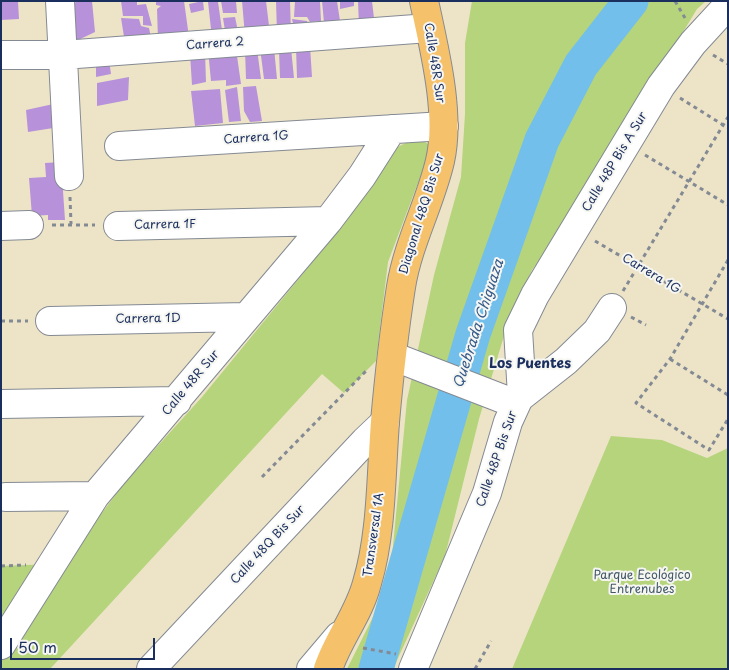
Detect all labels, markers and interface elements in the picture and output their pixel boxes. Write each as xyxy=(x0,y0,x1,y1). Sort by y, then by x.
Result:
street label: Calle 48R Sur xyxy=(421,22,447,104)
street label: Carrera 2 xyxy=(185,35,245,53)
street label: Calle 48P Bis A Sur xyxy=(580,110,650,214)
street label: Carrera 1G xyxy=(223,129,289,147)
street label: Diagonal 48Q Bis Sur xyxy=(397,152,447,276)
street label: Carrera 1F xyxy=(134,217,196,233)
street label: Carrera 1G xyxy=(619,251,683,297)
water label: Quebrada Chiguaza xyxy=(450,258,508,390)
street label: Carrera 1D xyxy=(115,311,181,327)
street label: Calle 48R Sur xyxy=(159,347,223,419)
district label: Los Puentes xyxy=(489,356,571,372)
street label: Calle 48P Bis Sur xyxy=(474,409,520,509)
street label: Transversal 1A xyxy=(361,492,387,578)
street label: Calle 48Q Bis Sur xyxy=(228,503,308,587)
park label: Parque Ecológico Entrenubes xyxy=(593,569,691,597)
scale bar xyxy=(12,628,158,660)
text: 50 m xyxy=(18,635,57,658)

